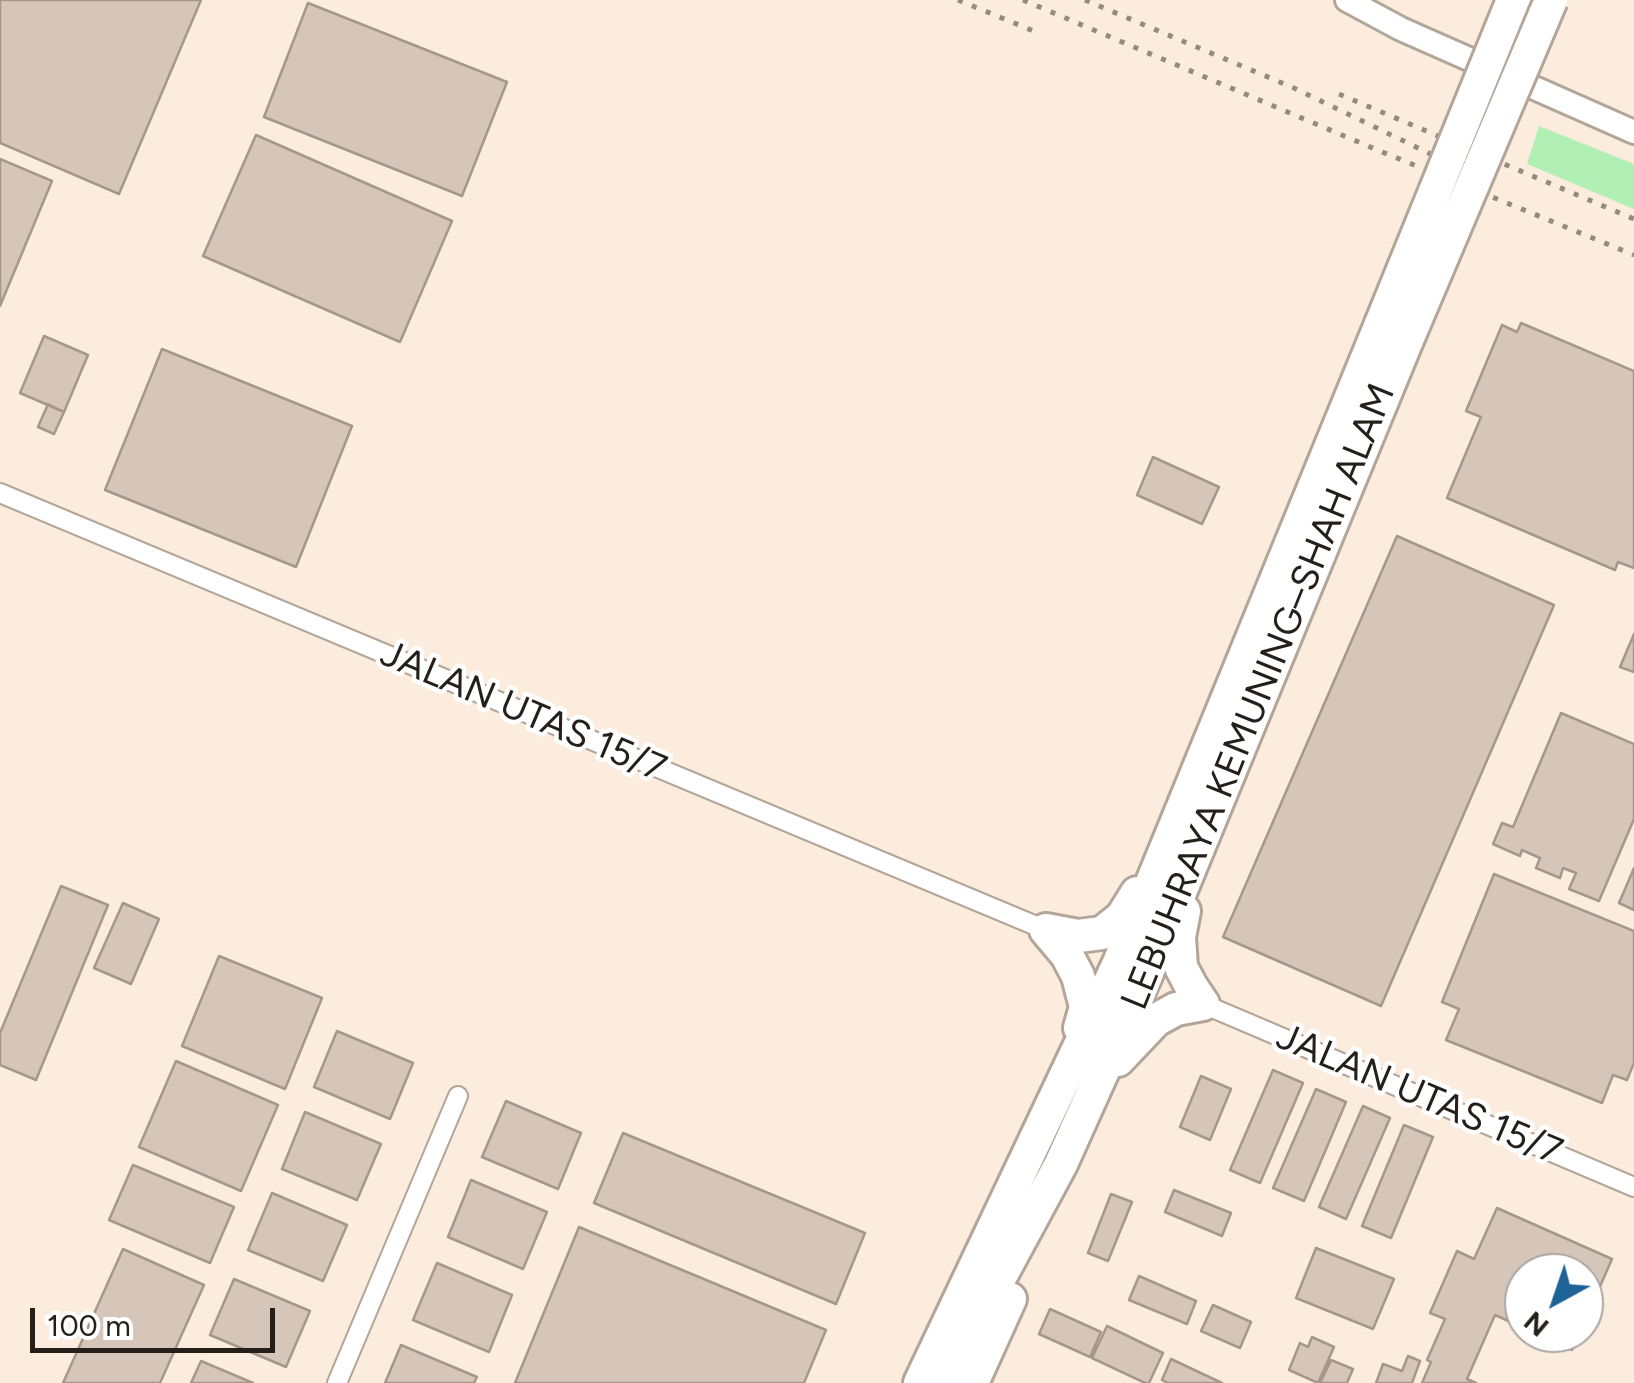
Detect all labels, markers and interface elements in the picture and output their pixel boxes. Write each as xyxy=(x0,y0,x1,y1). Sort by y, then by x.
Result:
street label: LEBUHRAYA KEMUNING–SHAH ALAM xyxy=(1112,378,1406,1016)
street label: JALAN UTAS 15/7 xyxy=(373,631,673,793)
street label: JALAN UTAS 15/7 xyxy=(1269,1014,1569,1176)
north arrow xyxy=(1504,1253,1604,1353)
scale bar xyxy=(35,1288,280,1350)
text: N xyxy=(1517,1304,1555,1344)
text: 100 m xyxy=(47,1307,131,1344)

